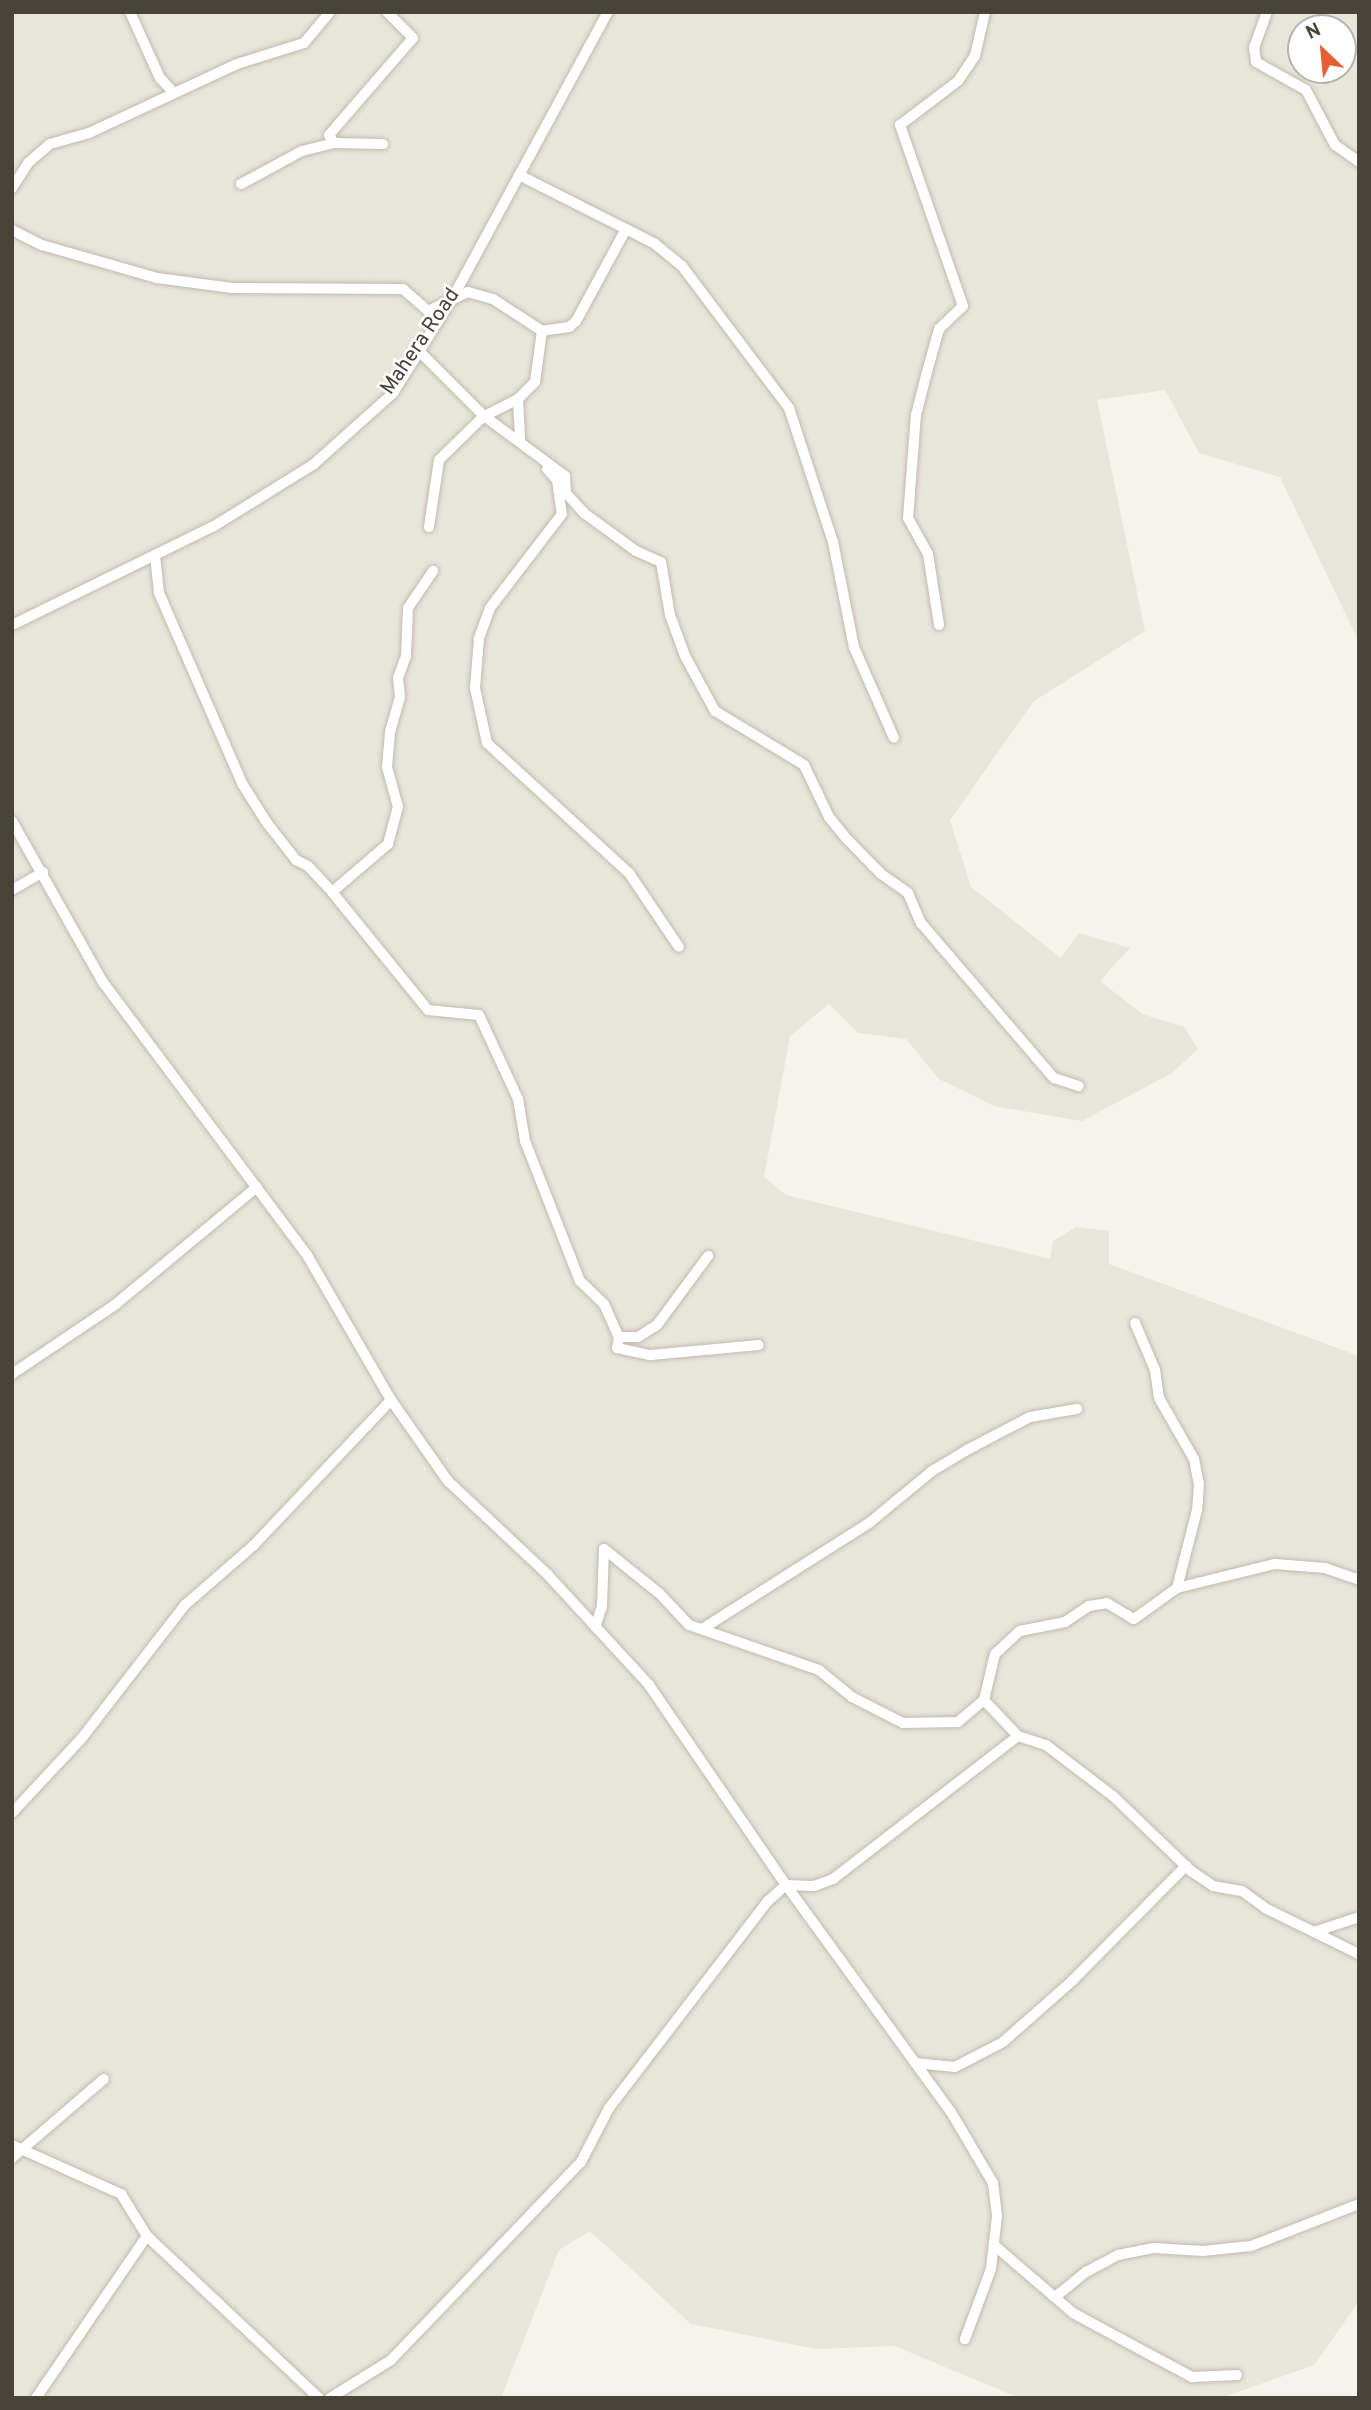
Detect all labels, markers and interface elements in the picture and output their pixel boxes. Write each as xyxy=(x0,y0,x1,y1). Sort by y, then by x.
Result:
north arrow xyxy=(1287,14,1357,84)
text: N xyxy=(1302,18,1325,46)
street label: Mahera Road xyxy=(376,284,466,400)

